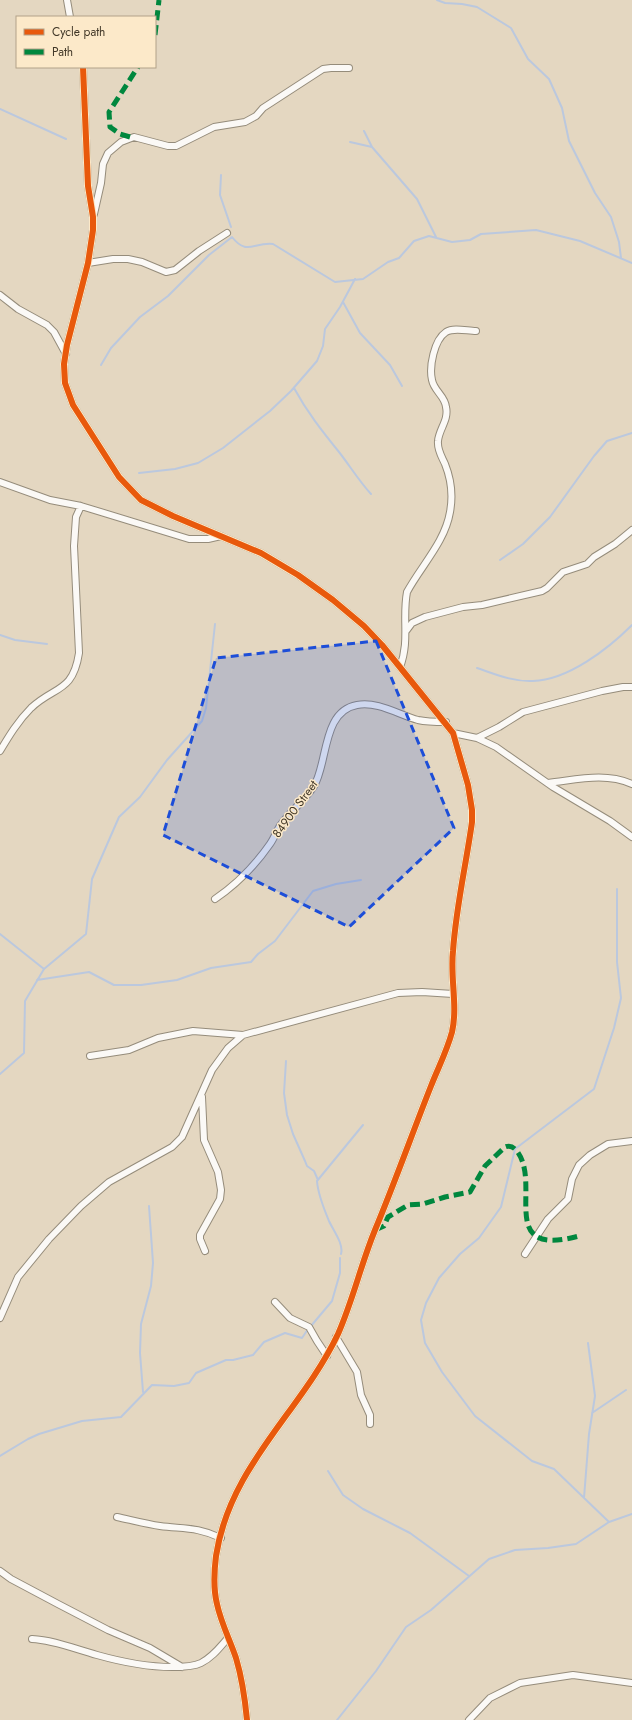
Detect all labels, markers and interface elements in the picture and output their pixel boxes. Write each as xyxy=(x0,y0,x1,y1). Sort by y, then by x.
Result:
legend xyxy=(16,16,156,68)
text: Cycle path xyxy=(52,23,105,41)
text: Path xyxy=(52,43,73,61)
street label: 84900 Street xyxy=(268,776,322,841)

